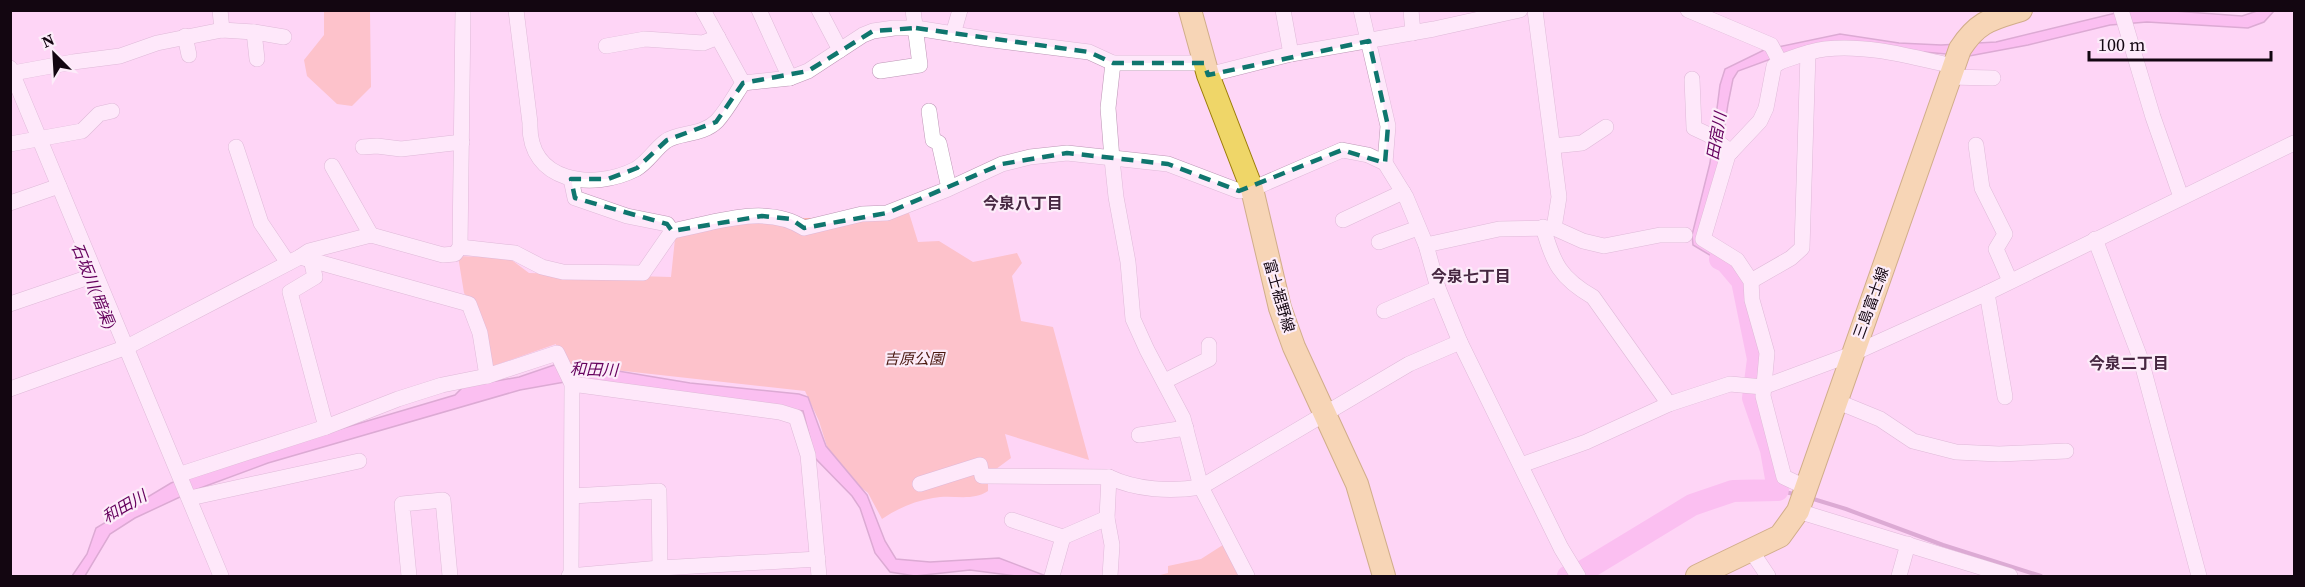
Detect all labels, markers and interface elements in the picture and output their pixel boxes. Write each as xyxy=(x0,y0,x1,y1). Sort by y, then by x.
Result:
north arrow xyxy=(24,24,84,84)
scale bar xyxy=(2089,24,2270,62)
text: N xyxy=(38,28,58,53)
text: 100 m xyxy=(2098,32,2145,57)
water label: 田宿川 xyxy=(1701,108,1731,162)
district label: 今泉八丁目 xyxy=(983,192,1063,214)
water label: 石坂川(暗渠) xyxy=(67,239,121,333)
street label: 富士裾野線 xyxy=(1259,257,1300,335)
street label: 三島富士線 xyxy=(1848,264,1893,342)
district label: 今泉七丁目 xyxy=(1431,265,1511,287)
park label: 吉原公園 xyxy=(884,348,946,369)
district label: 今泉二丁目 xyxy=(2089,352,2169,374)
water label: 和田川 xyxy=(570,357,620,381)
water label: 和田川 xyxy=(98,483,152,528)

